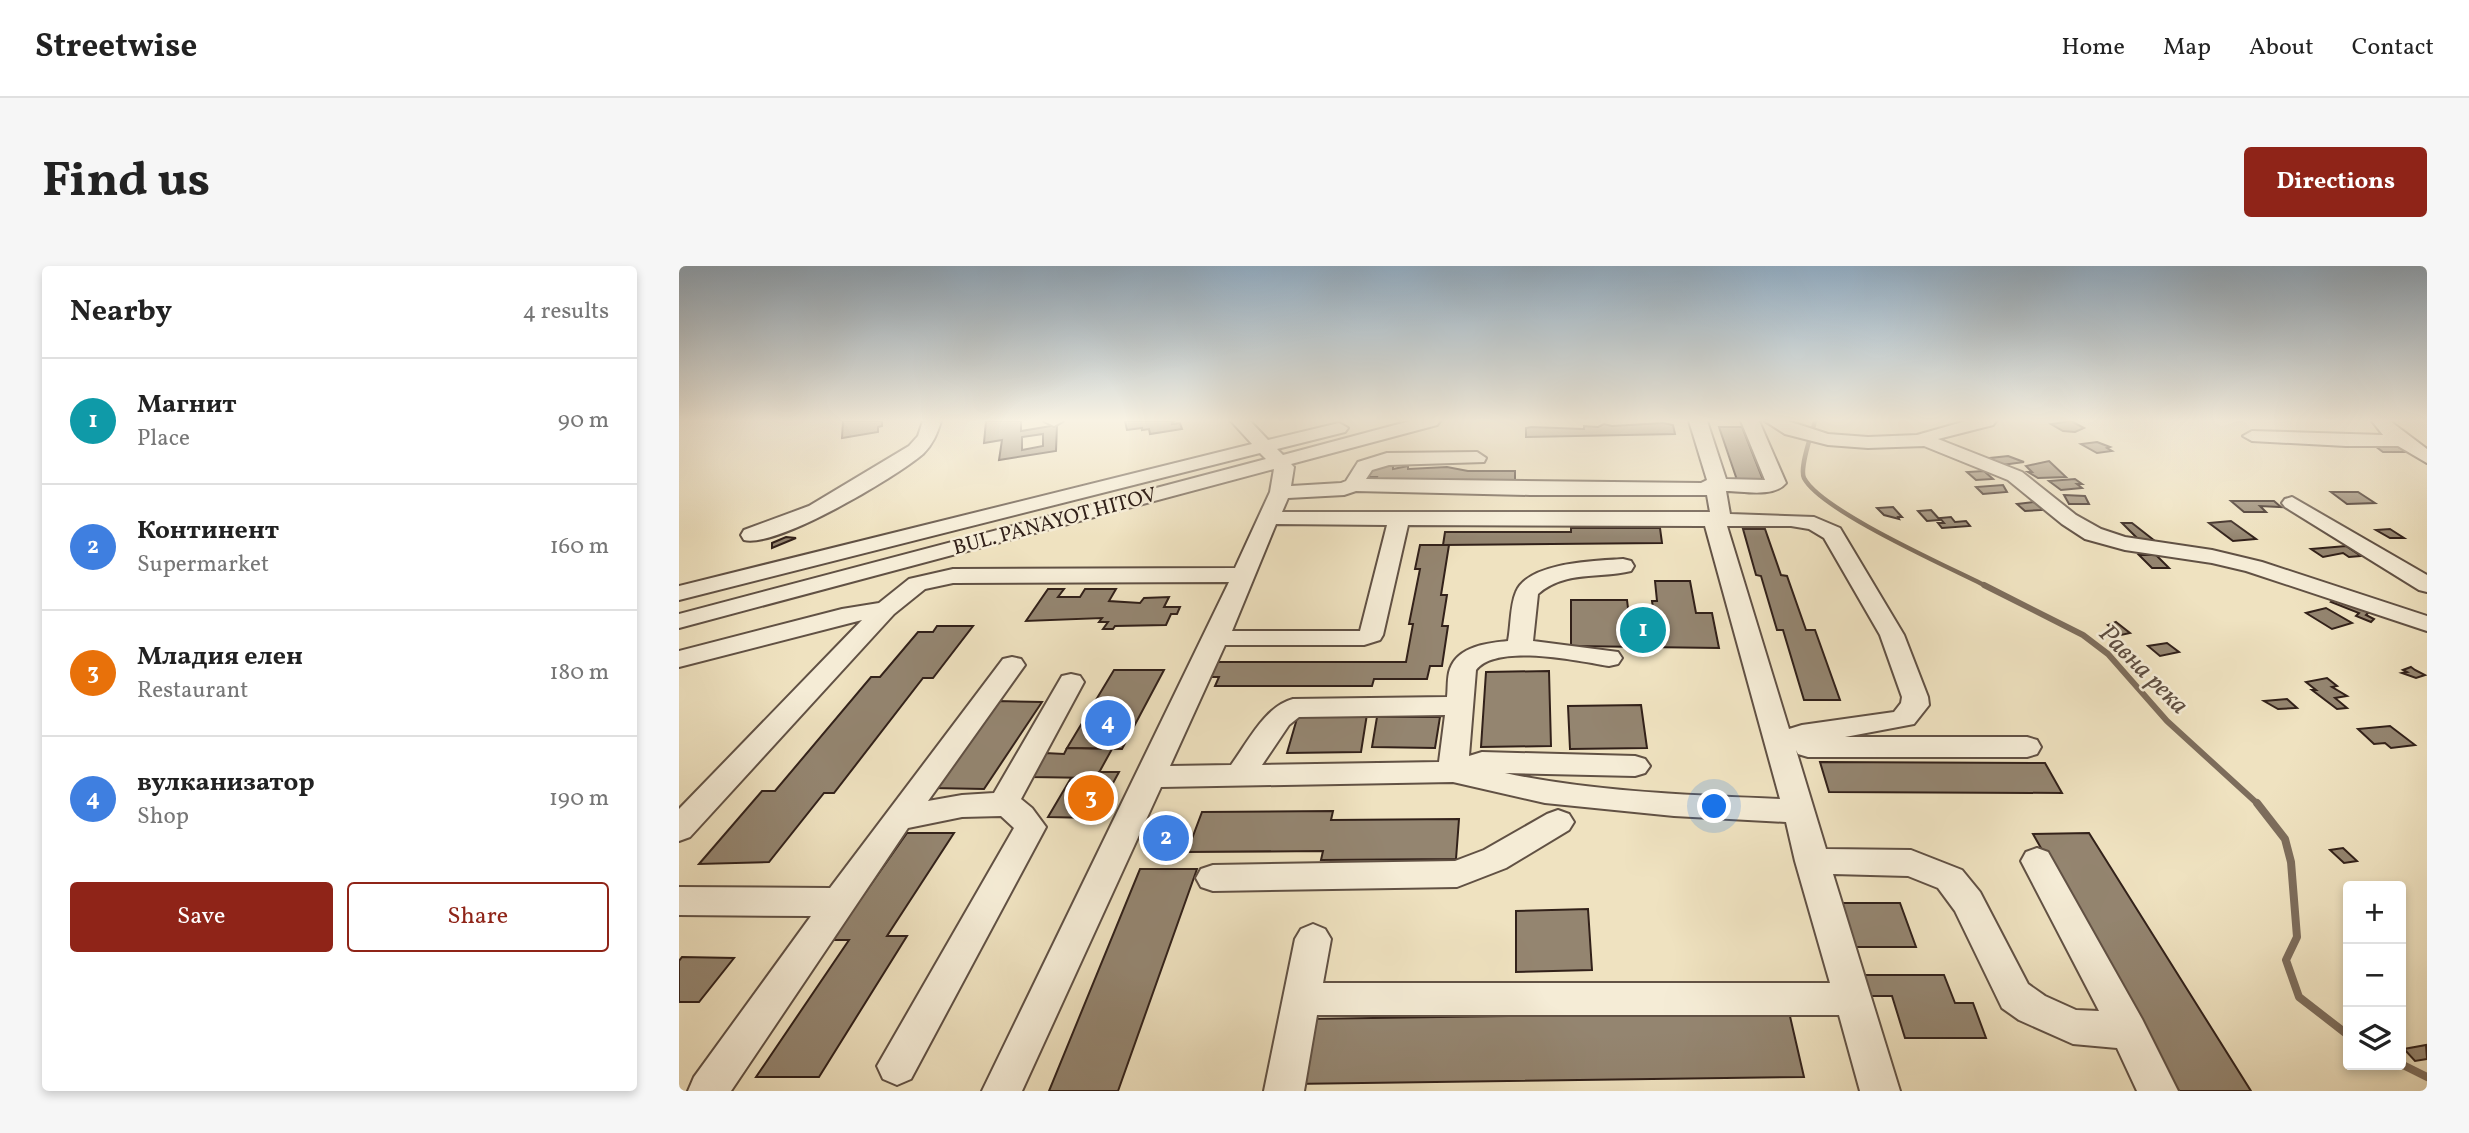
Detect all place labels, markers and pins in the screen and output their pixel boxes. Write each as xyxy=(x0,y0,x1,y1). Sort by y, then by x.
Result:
pin: 1 xyxy=(1620,604,1666,656)
pin: 4 xyxy=(1085,697,1131,749)
pin: 3 xyxy=(1068,772,1114,824)
pin: 2 xyxy=(1143,812,1189,864)

